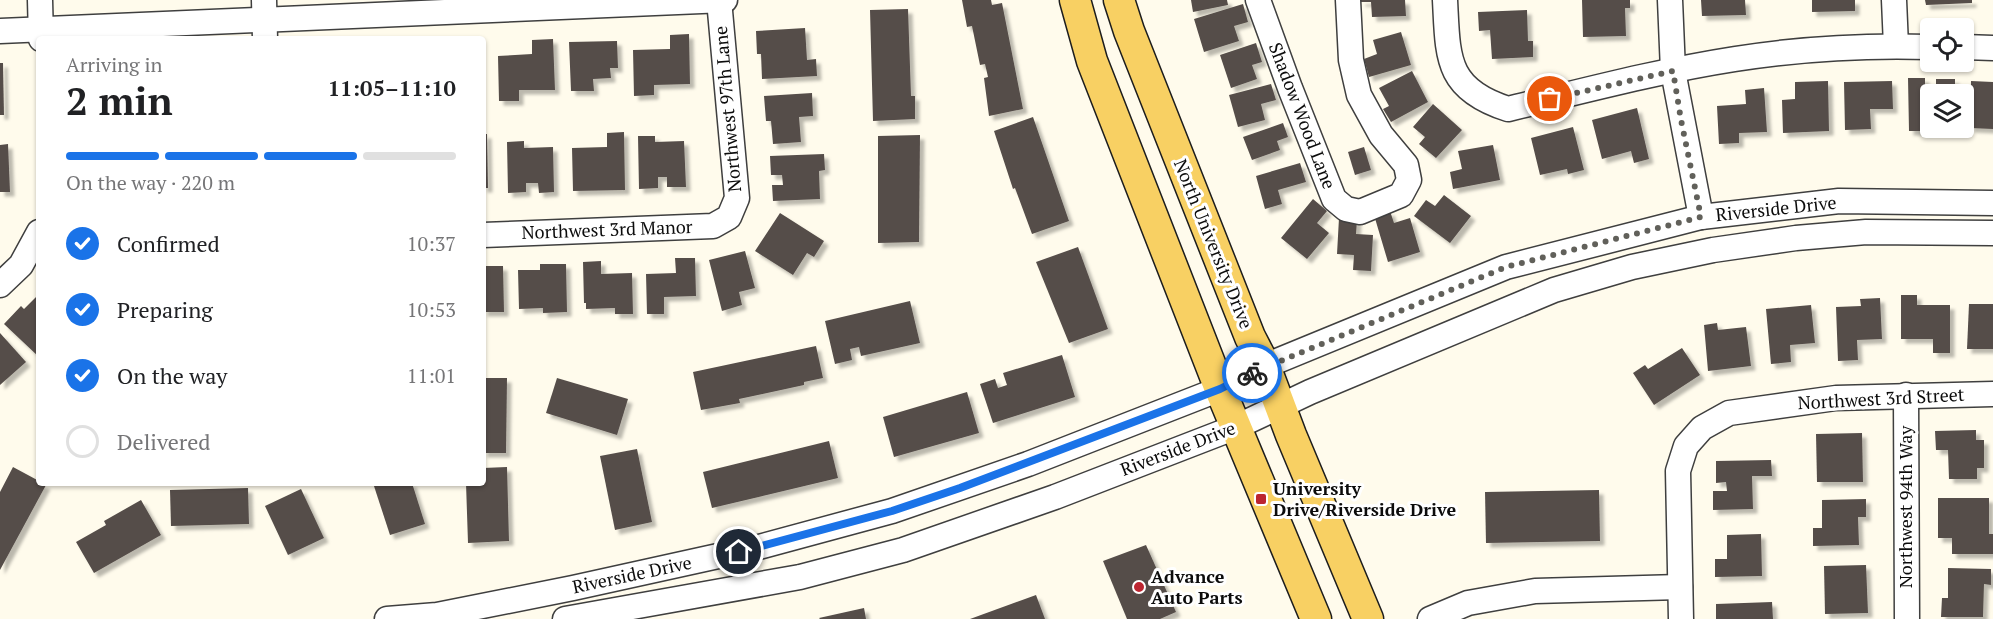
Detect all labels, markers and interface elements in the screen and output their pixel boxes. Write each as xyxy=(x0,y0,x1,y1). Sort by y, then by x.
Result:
map controls xyxy=(1920,18,1974,138)
button: locate xyxy=(1920,18,1974,72)
street label: Northwest 97th Lane xyxy=(708,25,746,193)
street label: Shadow Wood Lane xyxy=(1264,39,1342,192)
text: Arriving in xyxy=(66,51,162,78)
text: 11:05–11:10 xyxy=(328,73,456,102)
pin xyxy=(1524,73,1575,124)
text: 2 min xyxy=(66,74,173,126)
icon: bag xyxy=(1533,82,1566,115)
button: layers xyxy=(1920,84,1974,138)
street label: North University Drive xyxy=(1169,155,1259,332)
text: On the way · 220 m xyxy=(66,169,235,196)
street label: Riverside Drive xyxy=(1714,190,1837,226)
street label: Northwest 3rd Manor xyxy=(521,214,693,244)
icon: check xyxy=(66,227,99,260)
text: Confirmed xyxy=(117,229,220,258)
text: 10:37 xyxy=(407,230,456,257)
icon: check xyxy=(66,293,99,326)
text: Preparing xyxy=(117,295,213,324)
text: 10:53 xyxy=(407,296,456,323)
courier xyxy=(1222,343,1282,403)
icon: bike xyxy=(1236,357,1269,390)
icon: check xyxy=(66,359,99,392)
text: On the way xyxy=(117,361,227,390)
text: 11:01 xyxy=(407,362,456,389)
street label: Northwest 3rd Street xyxy=(1797,382,1965,414)
street label: Riverside Drive xyxy=(1117,415,1239,481)
street label: Northwest 94th Way xyxy=(1893,425,1917,588)
text: Delivered xyxy=(117,427,210,456)
place label: University Drive/Riverside Drive xyxy=(1273,476,1456,521)
marker: University Drive/Riverside Drive xyxy=(1254,492,1268,506)
pin xyxy=(713,526,764,577)
icon: home xyxy=(722,535,755,568)
street label: Riverside Drive xyxy=(570,550,694,598)
place label: Advance Auto Parts xyxy=(1151,564,1243,609)
marker: Advance Auto Parts xyxy=(1132,580,1146,594)

